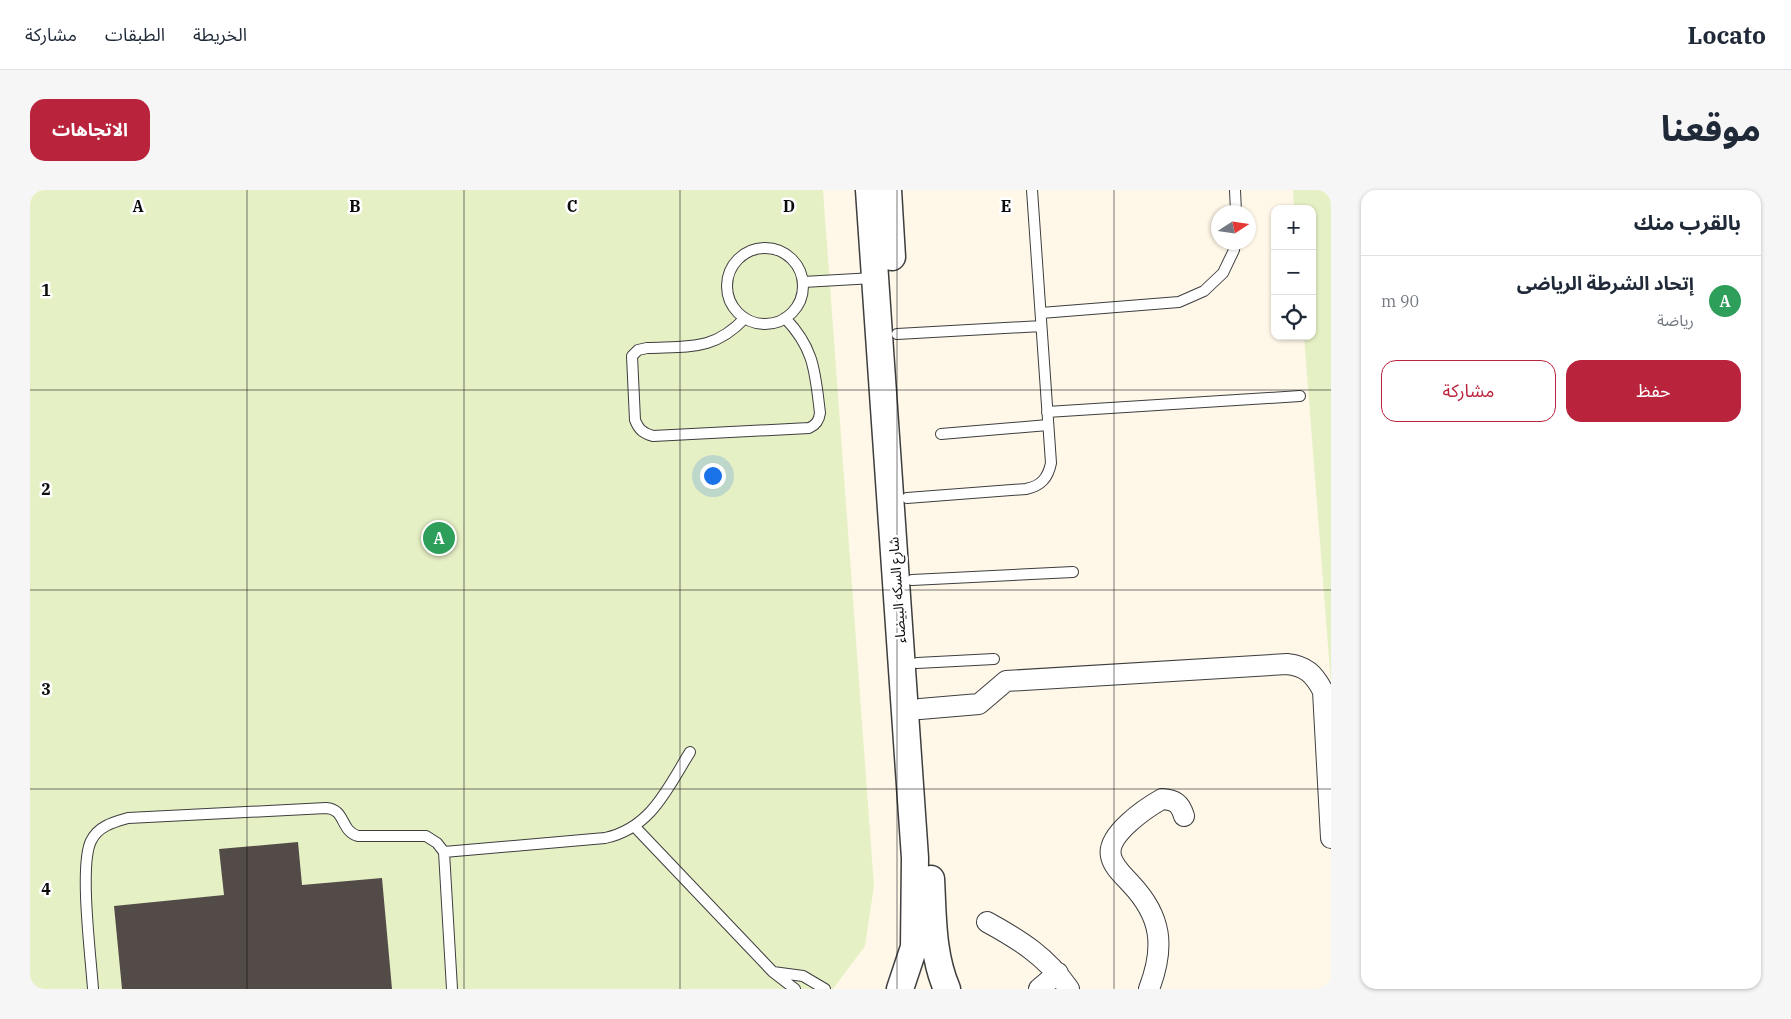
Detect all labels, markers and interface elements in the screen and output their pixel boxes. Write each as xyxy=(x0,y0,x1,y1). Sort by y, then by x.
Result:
text: Locato xyxy=(1688,19,1766,51)
text: مشاركة xyxy=(25,23,77,46)
text: الطبقات xyxy=(105,23,165,46)
text: الخريطة xyxy=(193,23,247,46)
button: الاتجاهات xyxy=(30,99,150,161)
text: موقعنا xyxy=(1661,105,1761,151)
text: A xyxy=(132,196,144,216)
text: B xyxy=(349,196,361,216)
text: C xyxy=(567,196,577,216)
text: D xyxy=(783,196,795,216)
text: E xyxy=(1001,196,1011,216)
north arrow xyxy=(1211,205,1256,250)
map controls xyxy=(1271,205,1316,340)
button: + xyxy=(1271,205,1316,250)
text: بالقرب منك xyxy=(1634,208,1741,236)
button: − xyxy=(1271,250,1316,295)
text: إتحاد الشرطة الرياضى xyxy=(1517,271,1694,295)
text: 1 xyxy=(41,280,51,300)
text: 90 m xyxy=(1381,291,1419,311)
text: A xyxy=(1719,291,1731,311)
button: locate xyxy=(1271,295,1316,340)
text: رياضة xyxy=(1657,310,1694,330)
button: مشاركة xyxy=(1381,360,1556,422)
button: حفظ xyxy=(1566,360,1741,422)
your location xyxy=(700,463,726,489)
text: 2 xyxy=(41,479,51,499)
pin: A xyxy=(423,519,455,557)
street label: شارع السكه البيضاء xyxy=(884,536,912,644)
text: 3 xyxy=(41,679,51,699)
text: 4 xyxy=(41,879,51,899)

